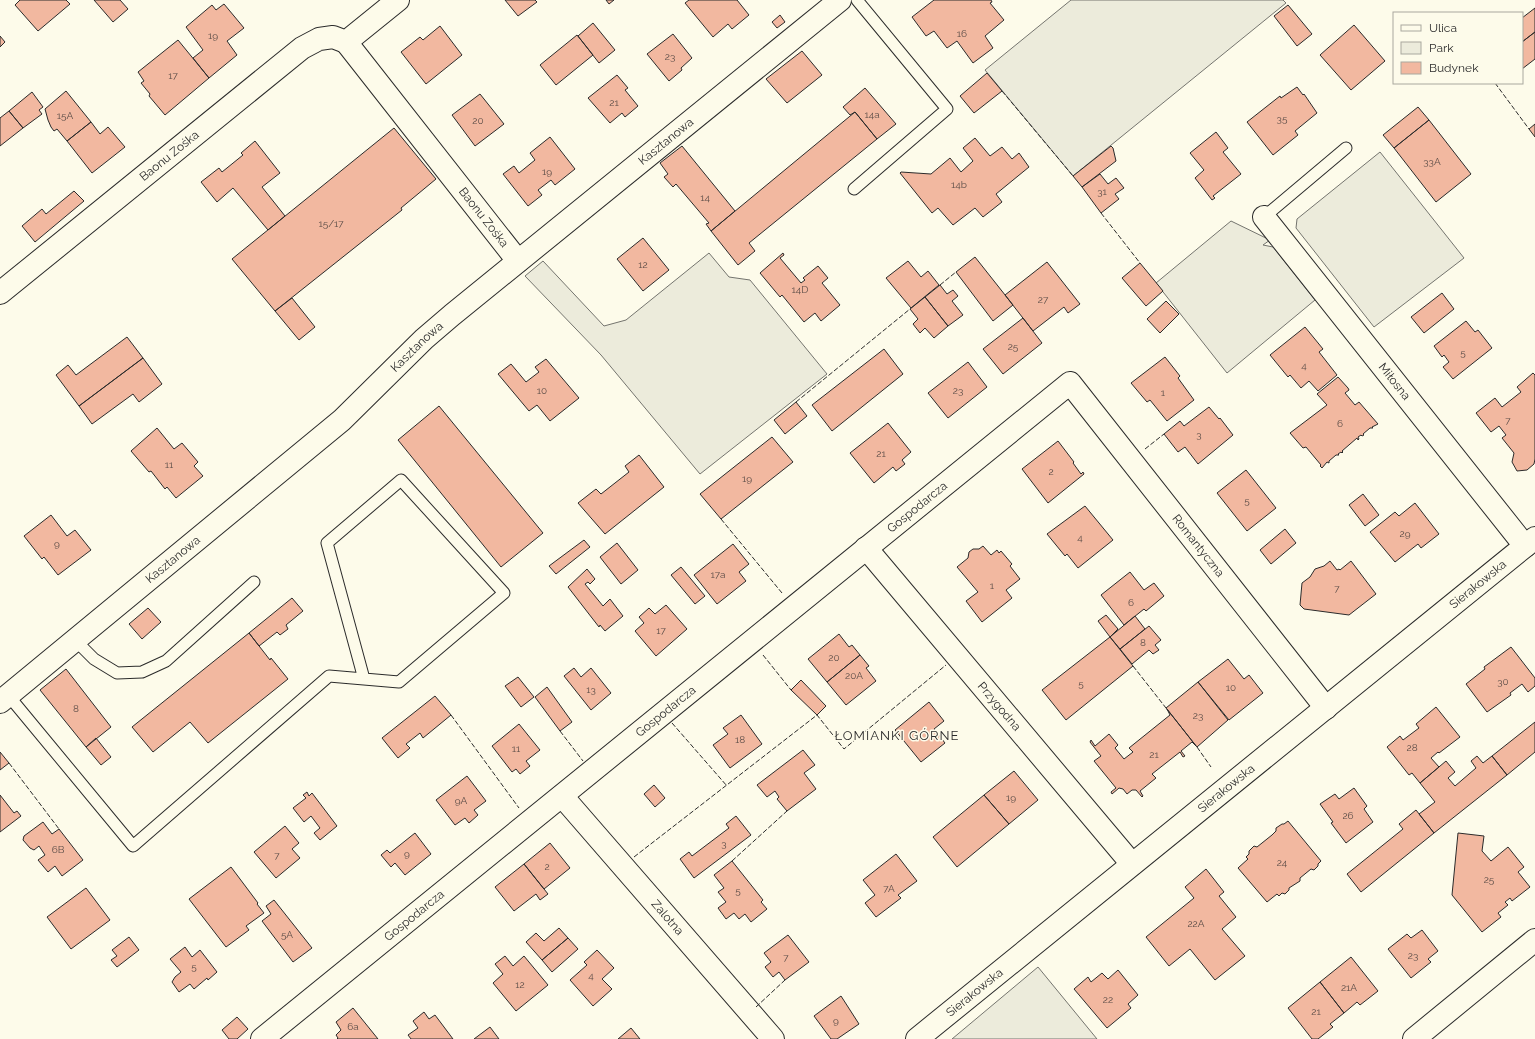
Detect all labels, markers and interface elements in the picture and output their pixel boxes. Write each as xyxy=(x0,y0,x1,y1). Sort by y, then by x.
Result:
legend xyxy=(1393,12,1523,84)
text: Ulica xyxy=(1429,21,1457,35)
house number: 16 xyxy=(957,28,967,39)
house number: 19 xyxy=(208,30,218,41)
text: Park xyxy=(1429,41,1454,55)
house number: 23 xyxy=(665,51,675,62)
text: Budynek xyxy=(1429,61,1479,75)
house number: 17 xyxy=(168,70,178,81)
house number: 21 xyxy=(609,97,619,108)
house number: 14a xyxy=(864,109,880,120)
house number: 15A xyxy=(57,110,73,121)
house number: 35 xyxy=(1277,113,1288,124)
house number: 20 xyxy=(472,115,484,126)
street label: Kasztanowa xyxy=(636,115,696,168)
street label: Baonu Zośka xyxy=(137,128,202,184)
house number: 33A xyxy=(1423,156,1441,167)
house number: 19 xyxy=(542,166,552,177)
house number: 14b xyxy=(951,179,967,190)
street label: Baonu Zośka xyxy=(456,185,512,250)
house number: 31 xyxy=(1097,186,1108,197)
house number: 14 xyxy=(700,192,710,203)
house number: 15/17 xyxy=(318,218,344,229)
house number: 12 xyxy=(638,259,648,270)
house number: 14D xyxy=(792,284,808,295)
house number: 27 xyxy=(1038,294,1049,305)
street label: Kasztanowa xyxy=(388,319,446,375)
house number: 25 xyxy=(1008,341,1019,352)
house number: 5 xyxy=(1460,347,1466,358)
house number: 4 xyxy=(1301,360,1307,371)
street label: Miłosna xyxy=(1376,360,1413,403)
house number: 10 xyxy=(537,385,547,396)
house number: 23 xyxy=(953,385,963,396)
house number: 1 xyxy=(1161,387,1166,398)
house number: 7 xyxy=(1505,415,1511,426)
house number: 6 xyxy=(1337,418,1343,429)
house number: 3 xyxy=(1196,429,1202,440)
house number: 21 xyxy=(876,448,886,459)
house number: 11 xyxy=(165,459,174,470)
house number: 2 xyxy=(1048,466,1054,477)
house number: 19 xyxy=(742,473,752,484)
street label: Gospodarcza xyxy=(884,479,950,536)
house number: 5 xyxy=(1244,495,1250,506)
street label: Romantyczna xyxy=(1169,512,1227,580)
house number: 29 xyxy=(1399,528,1411,539)
house number: 4 xyxy=(1077,532,1083,543)
street label: Kasztanowa xyxy=(143,533,203,586)
house number: 9 xyxy=(54,538,60,549)
street label: Sierakowska xyxy=(1447,557,1509,611)
house number: 17a xyxy=(710,569,726,580)
house number: 1 xyxy=(990,580,995,591)
house number: 7 xyxy=(1334,583,1340,594)
house number: 6 xyxy=(1128,597,1134,608)
house number: 17 xyxy=(656,625,666,636)
house number: 8 xyxy=(1140,637,1146,648)
house number: 20 xyxy=(828,652,840,663)
house number: 20A xyxy=(845,670,863,681)
house number: 30 xyxy=(1497,676,1509,687)
house number: 5 xyxy=(1078,678,1084,689)
street label: Przygodna xyxy=(975,679,1024,734)
house number: 10 xyxy=(1226,682,1236,693)
street label: Gospodarcza xyxy=(633,683,699,740)
house number: 13 xyxy=(586,684,596,695)
house number: 8 xyxy=(73,703,79,714)
house number: 23 xyxy=(1193,710,1203,721)
district label: ŁOMIANKI GÓRNE xyxy=(835,728,959,743)
house number: 18 xyxy=(735,734,745,745)
house number: 28 xyxy=(1406,742,1418,753)
house number: 11 xyxy=(512,743,521,754)
house number: 21 xyxy=(1149,749,1159,760)
street label: Sierakowska xyxy=(1195,761,1257,816)
house number: 19 xyxy=(1006,792,1016,803)
house number: 9A xyxy=(455,795,468,806)
house number: 26 xyxy=(1342,810,1354,821)
house number: 3 xyxy=(721,838,727,849)
house number: 6B xyxy=(52,844,65,855)
house number: 9 xyxy=(404,848,410,859)
house number: 7 xyxy=(274,850,280,861)
house number: 24 xyxy=(1277,857,1288,868)
house number: 2 xyxy=(544,861,550,872)
house number: 25 xyxy=(1484,874,1495,885)
house number: 7A xyxy=(883,883,895,894)
house number: 5 xyxy=(735,885,741,896)
street label: Gospodarcza xyxy=(381,887,447,944)
street label: Zalotna xyxy=(648,897,687,938)
house number: 22A xyxy=(1187,918,1205,929)
house number: 5A xyxy=(281,929,293,940)
house number: 23 xyxy=(1408,950,1418,961)
house number: 7 xyxy=(783,952,789,963)
house number: 5 xyxy=(191,961,197,972)
street label: Sierakowska xyxy=(943,965,1006,1020)
house number: 4 xyxy=(588,970,594,981)
house number: 12 xyxy=(515,979,525,990)
house number: 21A xyxy=(1341,982,1357,993)
house number: 22 xyxy=(1103,994,1113,1005)
house number: 21 xyxy=(1311,1006,1321,1017)
house number: 9 xyxy=(833,1015,839,1026)
house number: 6a xyxy=(347,1021,359,1032)

